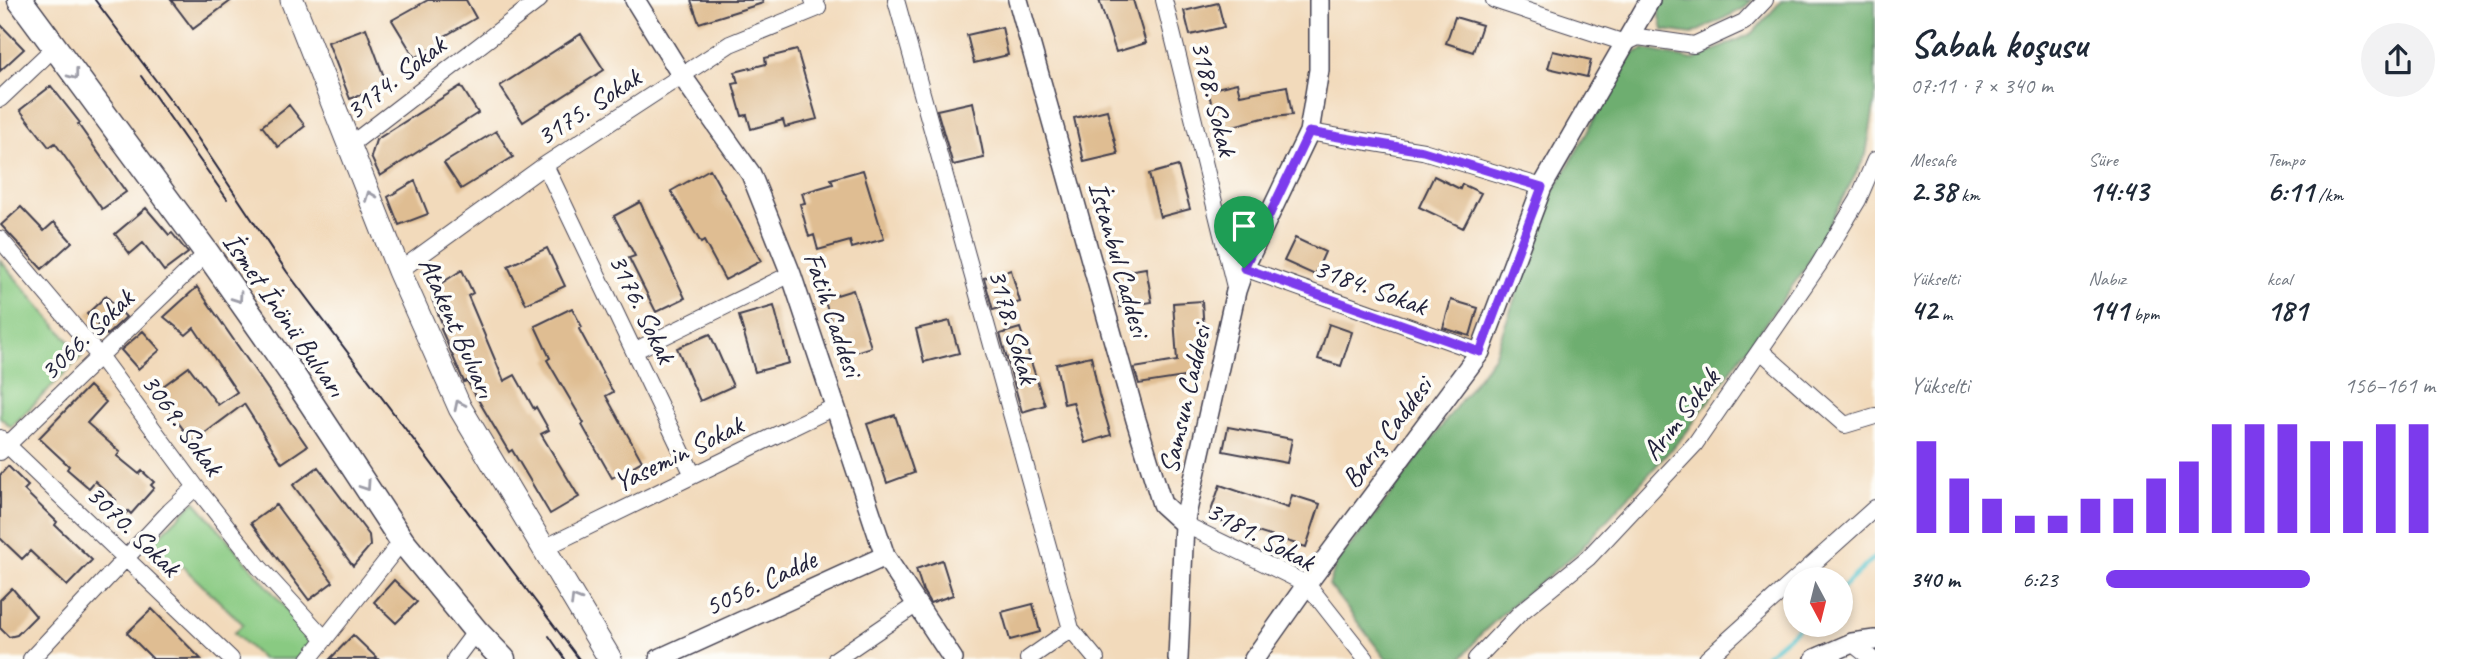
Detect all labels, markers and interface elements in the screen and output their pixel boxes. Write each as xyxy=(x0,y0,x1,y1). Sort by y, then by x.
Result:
text: Sabah koşusu xyxy=(1910,21,2087,68)
button: share xyxy=(2361,23,2435,97)
street label: 3174. Sokak xyxy=(338,26,454,127)
street label: 3188. Sokak xyxy=(1183,37,1246,161)
street label: 3175. Sokak xyxy=(529,59,649,153)
one-way arrow xyxy=(66,67,79,80)
text: 07:11 · 7 × 340 m xyxy=(1910,71,2053,100)
text: Mesafe xyxy=(1910,148,1956,172)
text: Süre xyxy=(2088,148,2118,172)
text: Tempo xyxy=(2267,148,2304,172)
text: 2.38 xyxy=(1910,172,1956,210)
text: 14:43 xyxy=(2088,172,2148,210)
text: 6:11 xyxy=(2267,172,2314,210)
street label: İstanbul Caddesi xyxy=(1081,178,1159,344)
text: km xyxy=(1956,183,1980,207)
text: /km xyxy=(2314,183,2343,207)
one-way arrow xyxy=(364,190,378,202)
pin xyxy=(1214,196,1274,268)
icon: arrive xyxy=(1225,207,1263,245)
street label: İsmet İnönü Bulvarı xyxy=(215,226,355,404)
street label: Fatih Caddesi xyxy=(796,247,872,384)
street label: 3176. Sokak xyxy=(601,248,685,370)
street label: 3184. Sokak xyxy=(1310,250,1434,324)
street label: Atakent Bulvarı xyxy=(411,252,505,404)
street label: 3178. Sokak xyxy=(980,265,1047,389)
text: Yükselti xyxy=(1910,267,1959,291)
text: Nabız xyxy=(2088,267,2126,291)
text: kcal xyxy=(2267,267,2292,291)
street label: 3066. Sokak xyxy=(32,280,142,388)
one-way arrow xyxy=(230,290,242,303)
text: 42 xyxy=(1910,291,1937,329)
text: 141 xyxy=(2088,291,2129,329)
text: 181 xyxy=(2267,291,2307,329)
text: m xyxy=(1937,302,1952,326)
text: bpm xyxy=(2129,302,2160,326)
street label: Samsun Caddesi xyxy=(1150,318,1219,477)
street label: Arım Sokak xyxy=(1634,360,1728,467)
street label: 3069. Sokak xyxy=(134,366,232,484)
street label: Barış Caddesi xyxy=(1333,367,1442,495)
text: Yükselti xyxy=(1910,371,1970,400)
text: 156–161 m xyxy=(2344,371,2435,400)
one-way arrow xyxy=(454,400,468,412)
street label: Yasemin Sokak xyxy=(608,406,750,500)
street label: 3070. Sokak xyxy=(79,477,189,585)
one-way arrow xyxy=(358,478,370,491)
street label: 3181. Sokak xyxy=(1201,492,1322,579)
street label: 5056. Cadde xyxy=(699,541,823,624)
text: 340 m xyxy=(1910,565,1960,594)
text: 6:23 xyxy=(2022,565,2058,594)
north arrow xyxy=(1783,567,1853,637)
map controls xyxy=(1783,567,1853,637)
one-way arrow xyxy=(571,595,584,608)

